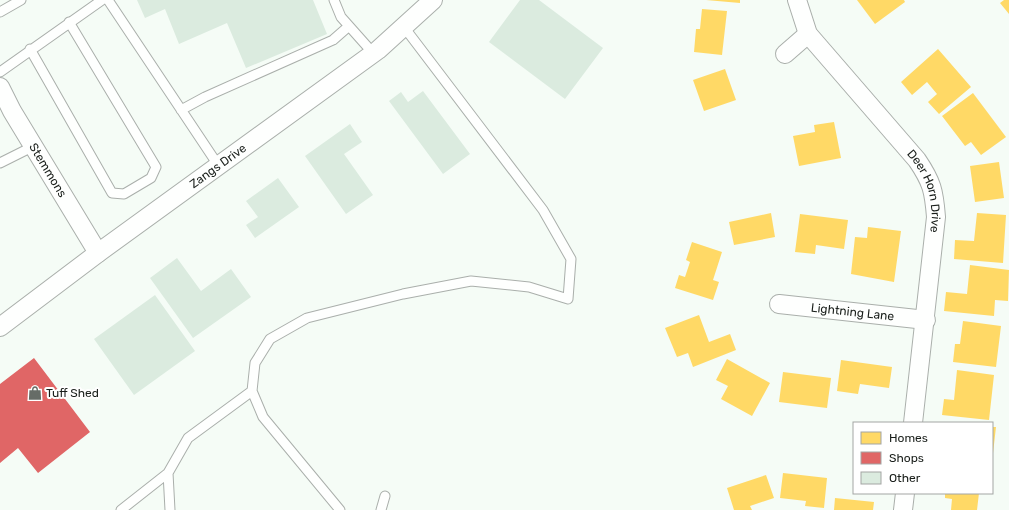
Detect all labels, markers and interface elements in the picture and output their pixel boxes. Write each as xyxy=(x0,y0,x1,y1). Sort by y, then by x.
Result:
street label: Stemmons xyxy=(26,141,70,200)
street label: Zangs Drive xyxy=(187,141,249,191)
street label: Deer Horn Drive xyxy=(904,147,943,234)
street label: Lightning Lane xyxy=(810,301,895,324)
shop icon: Tuff Shed xyxy=(27,385,43,401)
place label: Tuff Shed xyxy=(46,386,99,400)
legend xyxy=(853,422,993,494)
text: Homes xyxy=(889,431,928,445)
text: Shops xyxy=(889,451,924,465)
text: Other xyxy=(889,471,921,485)

